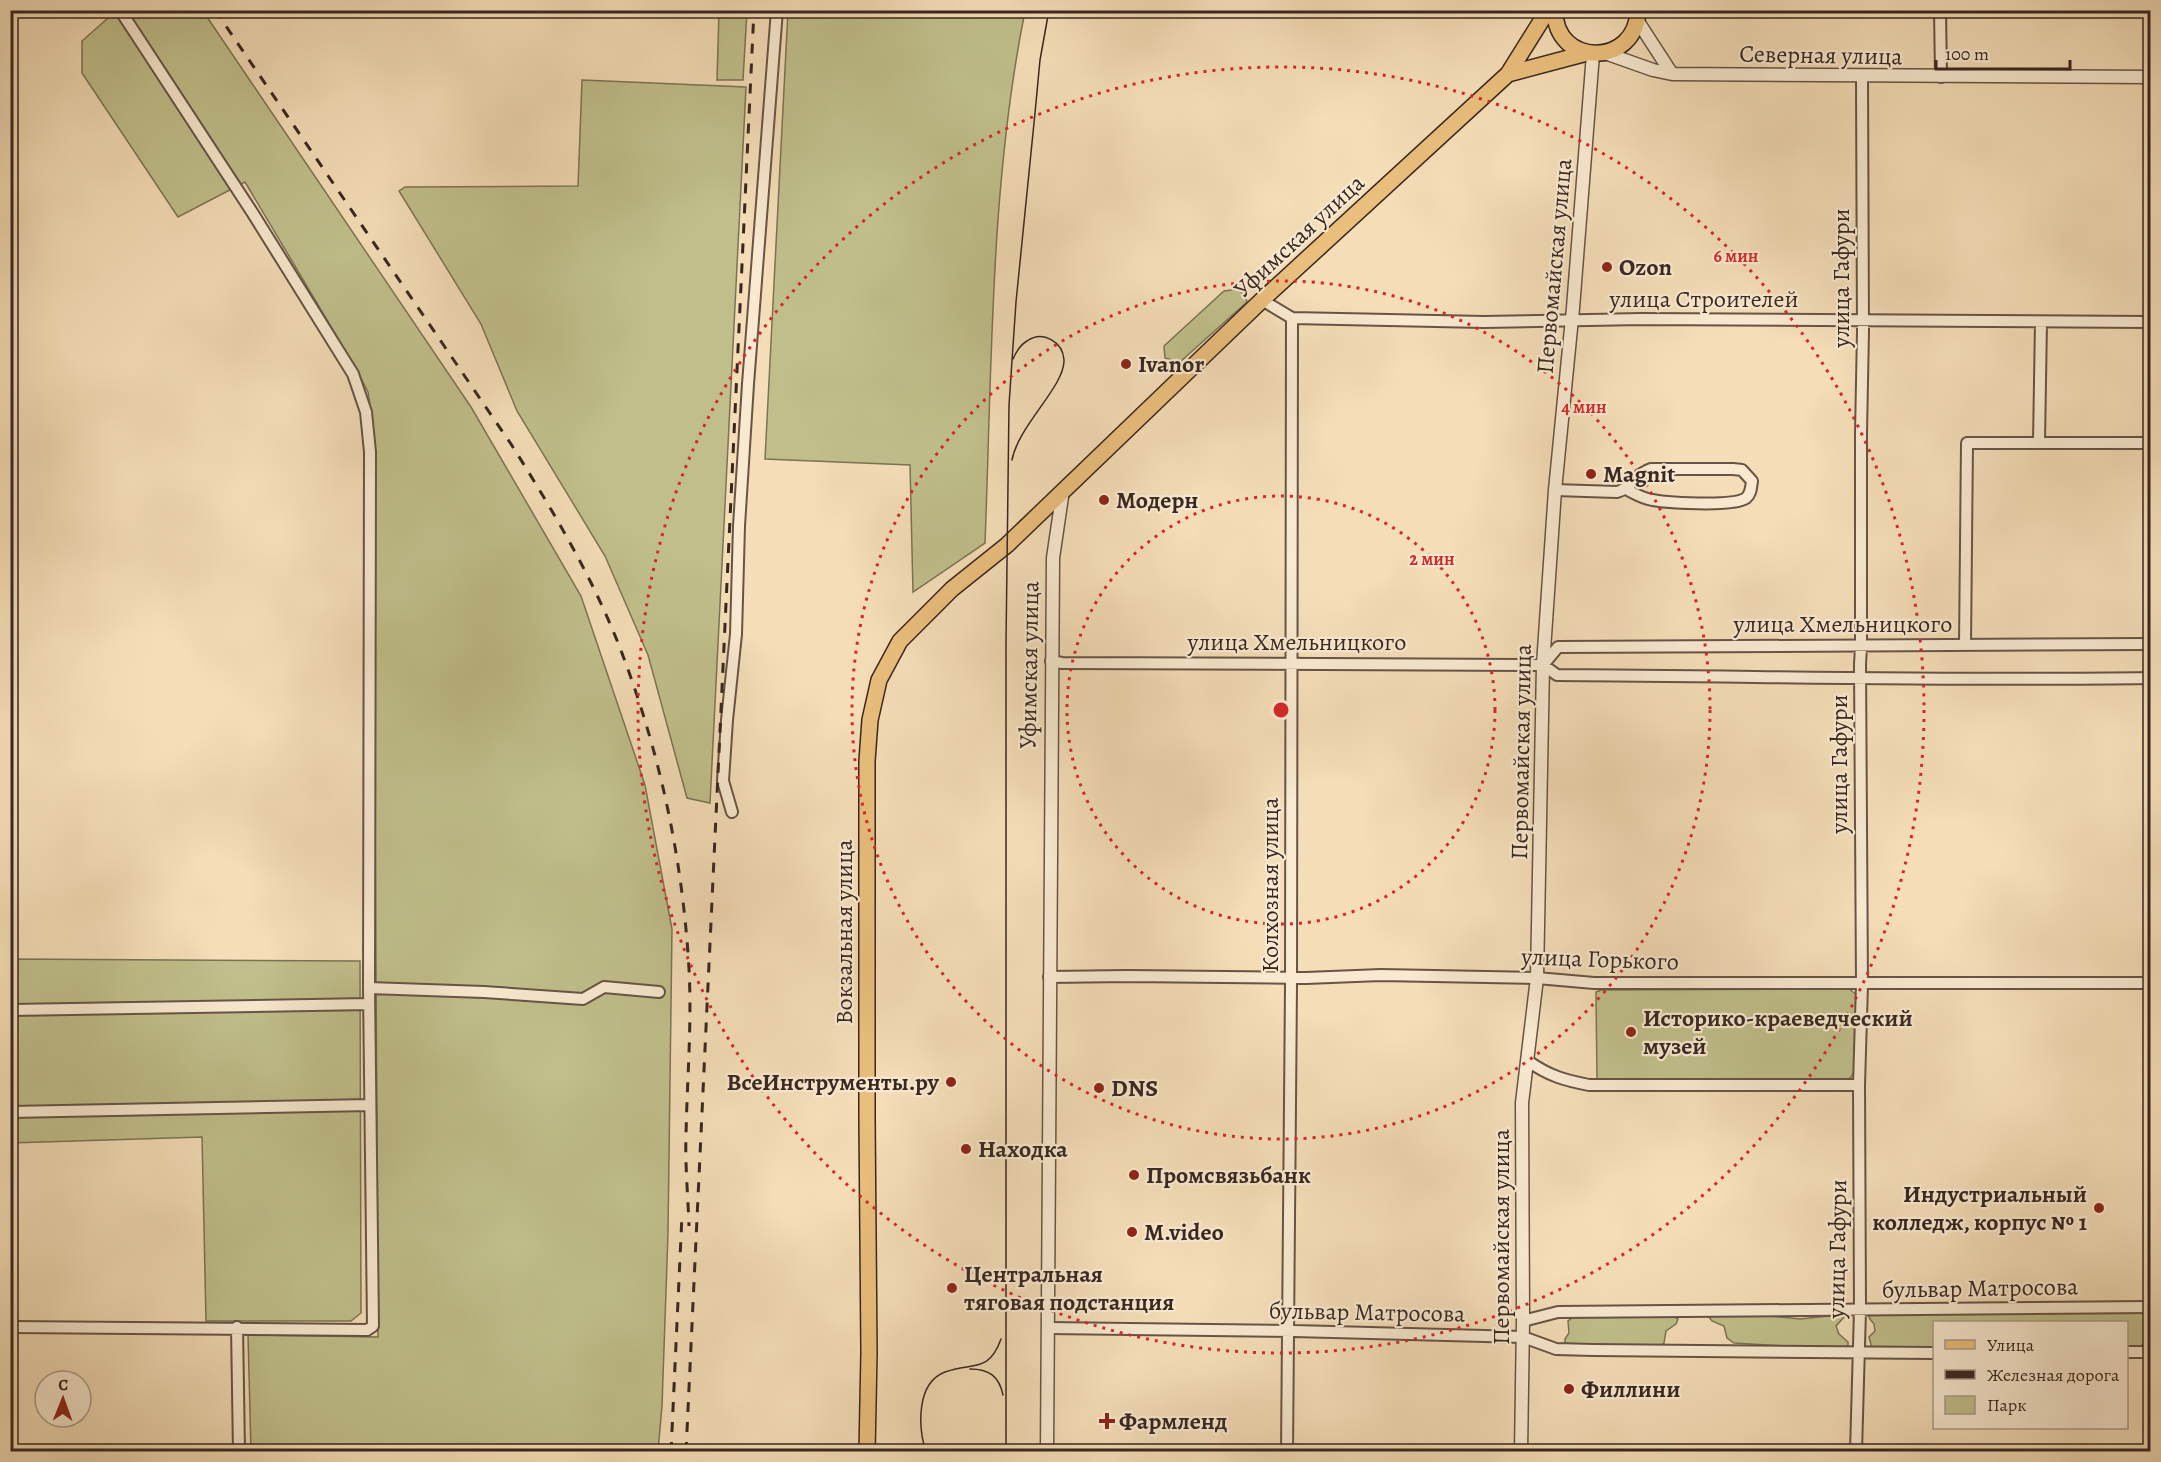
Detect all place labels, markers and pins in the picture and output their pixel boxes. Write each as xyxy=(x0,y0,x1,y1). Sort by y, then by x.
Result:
place label: Ozon xyxy=(1619,251,1673,283)
marker: Ozon xyxy=(1600,260,1614,274)
place label: Ivanor xyxy=(1138,348,1204,380)
marker: Ivanor xyxy=(1119,357,1133,371)
place label: Magnit xyxy=(1603,458,1675,490)
marker: Magnit xyxy=(1584,467,1598,481)
place label: Модерн xyxy=(1116,484,1198,516)
marker: Модерн xyxy=(1097,493,1111,507)
centre of rings xyxy=(1271,700,1291,720)
place label: Историко-краеведческий музей xyxy=(1643,1002,1913,1062)
marker: Историко-краеведческий музей xyxy=(1624,1025,1638,1039)
place label: ВсеИнструменты.ру xyxy=(726,1066,939,1098)
place label: DNS xyxy=(1111,1072,1158,1104)
marker: ВсеИнструменты.ру xyxy=(944,1075,958,1089)
marker: DNS xyxy=(1092,1081,1106,1095)
place label: Находка xyxy=(978,1133,1068,1165)
marker: Находка xyxy=(959,1142,973,1156)
place label: Промсвязьбанк xyxy=(1146,1159,1311,1191)
marker: Промсвязьбанк xyxy=(1127,1168,1141,1182)
place label: Индустриальный колледж, корпус № 1 xyxy=(1872,1178,2087,1238)
marker: Индустриальный колледж, корпус № 1 xyxy=(2092,1201,2106,1215)
place label: M.video xyxy=(1144,1216,1224,1248)
marker: M.video xyxy=(1125,1225,1139,1239)
place label: Центральная тяговая подстанция xyxy=(964,1258,1174,1318)
marker: Центральная тяговая подстанция xyxy=(945,1281,959,1295)
place label: Филлини xyxy=(1581,1373,1680,1405)
marker: Филлини xyxy=(1562,1382,1576,1396)
place label: Фармленд xyxy=(1119,1405,1227,1437)
marker: Фармленд xyxy=(1100,1414,1114,1428)

